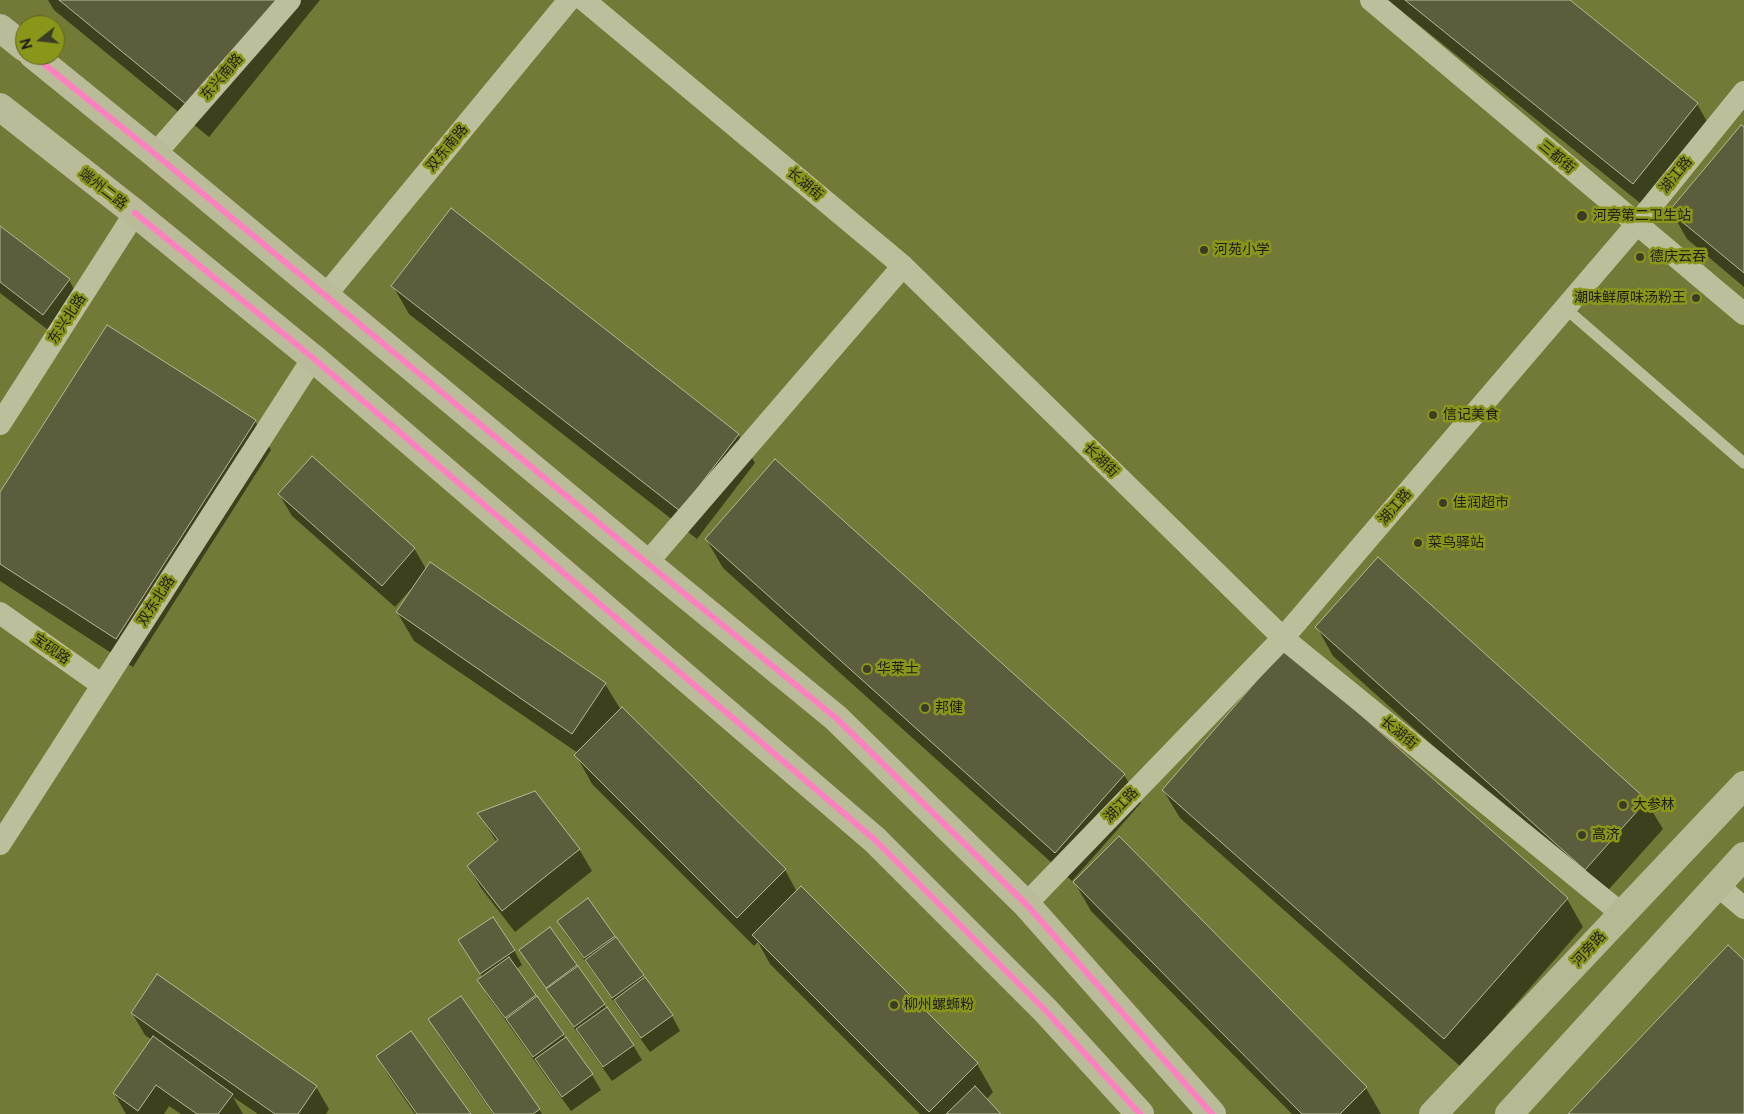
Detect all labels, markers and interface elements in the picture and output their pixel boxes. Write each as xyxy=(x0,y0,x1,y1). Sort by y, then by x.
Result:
north arrow xyxy=(15,15,65,65)
text: N xyxy=(17,37,36,51)
street label: 东兴南路 xyxy=(197,50,247,104)
street label: 双东南路 xyxy=(423,121,471,175)
street label: 三都街 xyxy=(1536,137,1578,177)
street label: 湖江路 xyxy=(1656,153,1696,197)
street label: 长湖街 xyxy=(784,164,826,204)
street label: 端州二路 xyxy=(76,165,130,213)
place label: 河旁第二卫生站 xyxy=(1593,208,1691,224)
marker: 河旁第二卫生站 xyxy=(1575,209,1589,223)
place label: 河苑小学 xyxy=(1214,242,1270,258)
marker: 河苑小学 xyxy=(1198,244,1210,256)
place label: 德庆云吞 xyxy=(1650,249,1706,265)
marker: 德庆云吞 xyxy=(1634,251,1646,263)
place label: 潮味鲜原味汤粉王 xyxy=(1574,290,1686,306)
street label: 东兴北路 xyxy=(45,291,89,347)
marker: 潮味鲜原味汤粉王 xyxy=(1690,292,1702,304)
place label: 信记美食 xyxy=(1443,407,1499,423)
marker: 信记美食 xyxy=(1427,409,1439,421)
street label: 长湖街 xyxy=(1080,439,1122,481)
street label: 湖江路 xyxy=(1375,486,1415,528)
place label: 佳润超市 xyxy=(1453,495,1509,511)
marker: 佳润超市 xyxy=(1437,497,1449,509)
place label: 菜鸟驿站 xyxy=(1428,535,1484,551)
marker: 菜鸟驿站 xyxy=(1412,537,1424,549)
street label: 双东北路 xyxy=(134,573,178,629)
street label: 宝砚路 xyxy=(29,630,73,668)
place label: 华莱士 xyxy=(877,661,919,677)
marker: 华莱士 xyxy=(861,663,873,675)
place label: 邦健 xyxy=(935,700,963,716)
marker: 邦健 xyxy=(919,702,931,714)
street label: 长湖街 xyxy=(1377,713,1421,753)
street label: 湖江路 xyxy=(1100,784,1142,826)
place label: 大参林 xyxy=(1633,797,1675,813)
marker: 大参林 xyxy=(1617,799,1629,811)
place label: 高济 xyxy=(1592,827,1620,843)
marker: 高济 xyxy=(1576,829,1588,841)
street label: 河旁路 xyxy=(1569,928,1609,970)
place label: 柳州螺蛳粉 xyxy=(904,997,974,1013)
marker: 柳州螺蛳粉 xyxy=(888,999,900,1011)

